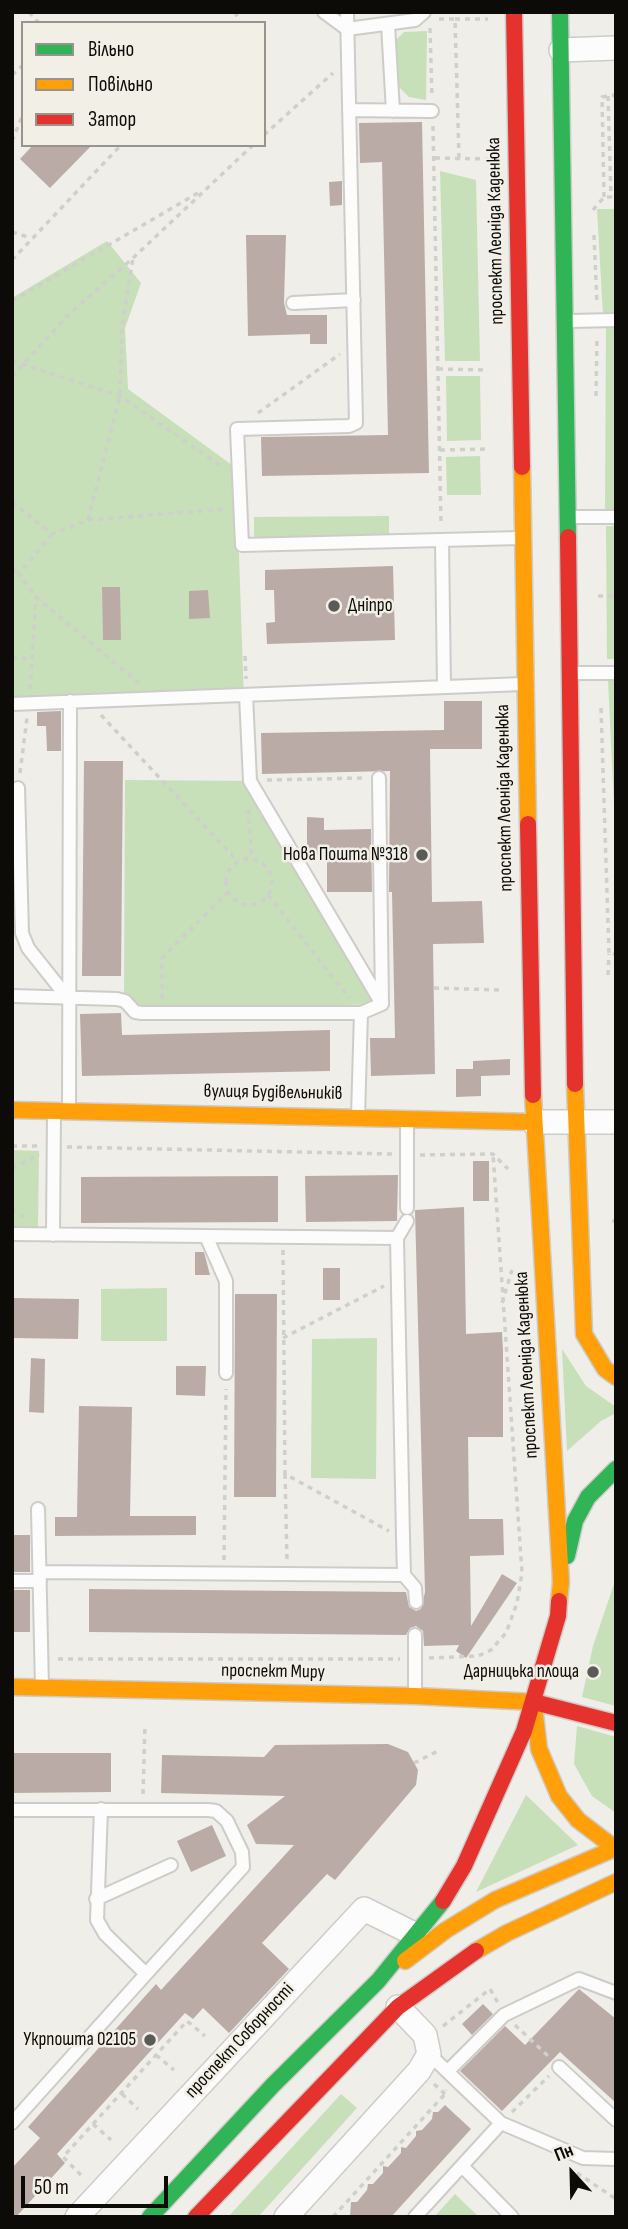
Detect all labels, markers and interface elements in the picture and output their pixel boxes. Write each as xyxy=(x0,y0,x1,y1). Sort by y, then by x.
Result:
legend xyxy=(21,21,266,147)
text: Вільно xyxy=(88,37,134,62)
text: Повільно xyxy=(88,72,153,97)
text: Затор xyxy=(88,107,136,132)
street label: проспект Леоніда Каденюка xyxy=(483,137,509,325)
place label: Дніпро xyxy=(348,595,393,617)
marker: Дніпро xyxy=(326,598,342,614)
street label: проспект Леоніда Каденюка xyxy=(492,704,518,892)
place label: Нова Пошта №318 xyxy=(283,844,408,866)
marker: Нова Пошта №318 xyxy=(414,847,430,863)
street label: вулиця Будівельників xyxy=(203,1080,343,1106)
street label: проспект Леоніда Каденюка xyxy=(511,1271,543,1459)
street label: проспект Миру xyxy=(221,1660,325,1684)
place label: Дарницька площа xyxy=(464,1661,579,1683)
marker: Дарницька площа xyxy=(585,1664,601,1680)
street label: проспект Соборності xyxy=(181,1979,299,2103)
place label: Укрпошта 02105 xyxy=(23,2029,136,2051)
marker: Укрпошта 02105 xyxy=(142,2032,158,2048)
north arrow xyxy=(537,2138,607,2208)
text: Пн xyxy=(551,2139,577,2167)
scale bar xyxy=(24,2162,172,2206)
text: 50 m xyxy=(34,2175,69,2200)

